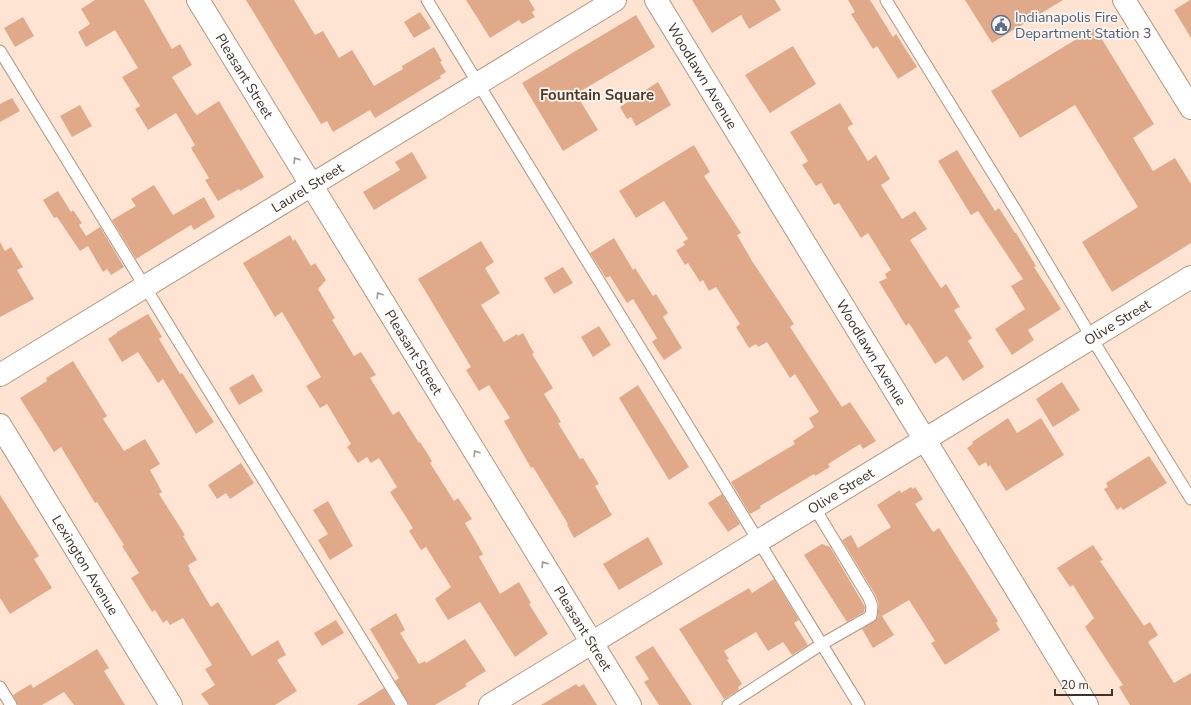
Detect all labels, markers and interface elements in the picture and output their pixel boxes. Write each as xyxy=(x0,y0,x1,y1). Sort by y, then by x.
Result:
place label: Indianapolis Fire Department Station 3 xyxy=(1015,8,1151,43)
public building icon: Indianapolis Fire Department Station 3 xyxy=(990,14,1012,36)
street label: Woodlawn Avenue xyxy=(663,19,742,132)
street label: Pleasant Street xyxy=(211,30,278,122)
district label: Fountain Square xyxy=(540,85,654,105)
one-way arrow xyxy=(294,157,301,164)
street label: Laurel Street xyxy=(268,158,347,217)
one-way arrow xyxy=(376,292,384,299)
street label: Olive Street xyxy=(1081,294,1154,350)
street label: Woodlawn Avenue xyxy=(832,296,911,409)
street label: Pleasant Street xyxy=(380,306,447,398)
one-way arrow xyxy=(473,450,481,457)
street label: Olive Street xyxy=(804,463,878,518)
street label: Lexington Avenue xyxy=(48,512,123,618)
one-way arrow xyxy=(541,561,549,568)
street label: Pleasant Street xyxy=(550,582,616,675)
scale bar xyxy=(1055,671,1112,697)
text: 20 m xyxy=(1061,677,1089,693)

